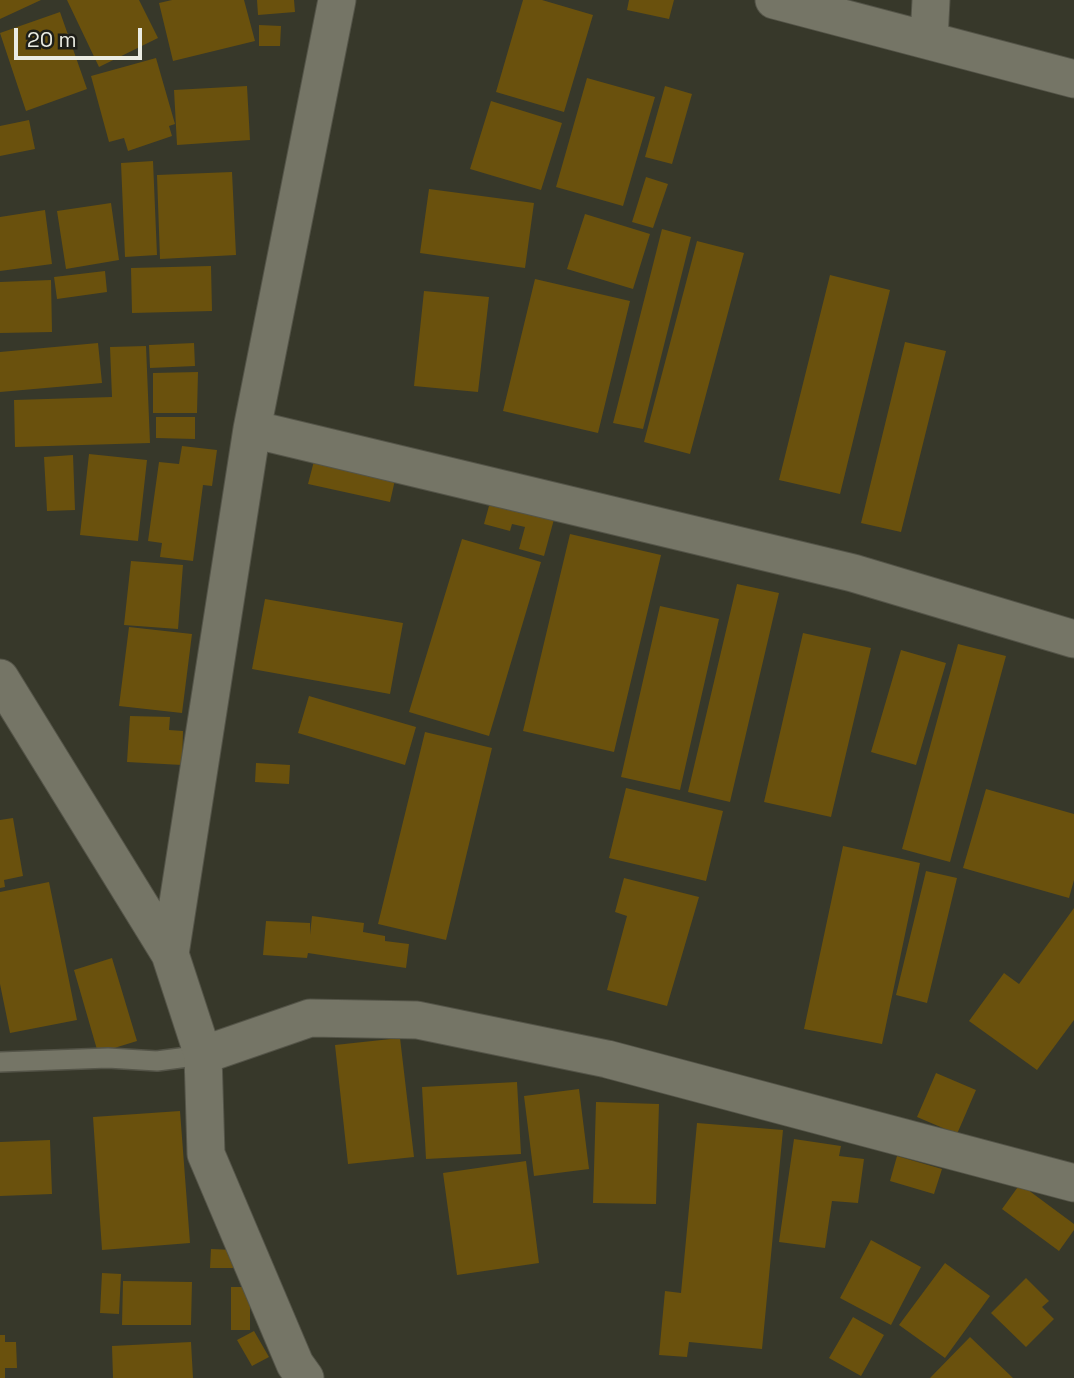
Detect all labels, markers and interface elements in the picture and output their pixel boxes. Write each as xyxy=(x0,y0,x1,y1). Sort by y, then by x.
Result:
scale bar xyxy=(18,14,145,58)
text: 20 m xyxy=(27,26,77,53)

